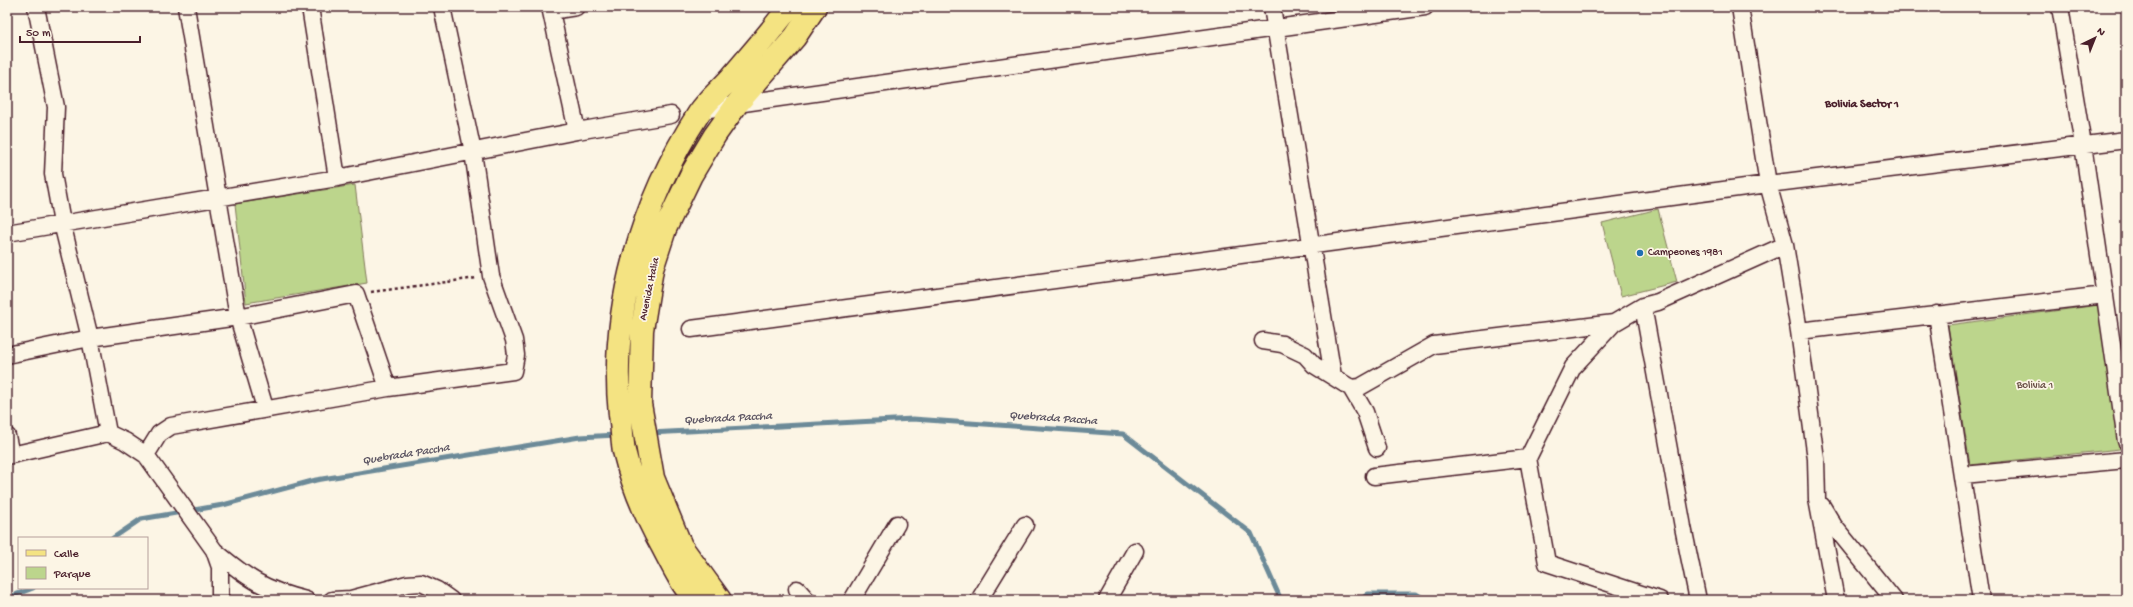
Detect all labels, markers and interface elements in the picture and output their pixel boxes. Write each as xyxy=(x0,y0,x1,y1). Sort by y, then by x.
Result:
scale bar xyxy=(20,18,140,44)
north arrow xyxy=(2075,18,2115,58)
text: N xyxy=(2094,25,2107,39)
text: 50 m xyxy=(26,27,51,41)
district label: Bolivia Sector 1 xyxy=(1824,98,1899,112)
place label: Campeones 1981 xyxy=(1648,247,1723,259)
marker: Campeones 1981 xyxy=(1635,248,1645,258)
street label: Avenida Italia xyxy=(637,256,663,322)
park label: Bolivia 1 xyxy=(2016,380,2053,392)
water label: Quebrada Paccha xyxy=(1009,409,1099,429)
water label: Quebrada Paccha xyxy=(684,410,774,428)
water label: Quebrada Paccha xyxy=(361,441,452,469)
legend xyxy=(18,537,148,589)
text: Calle xyxy=(54,548,79,562)
text: Parque xyxy=(53,568,91,582)

